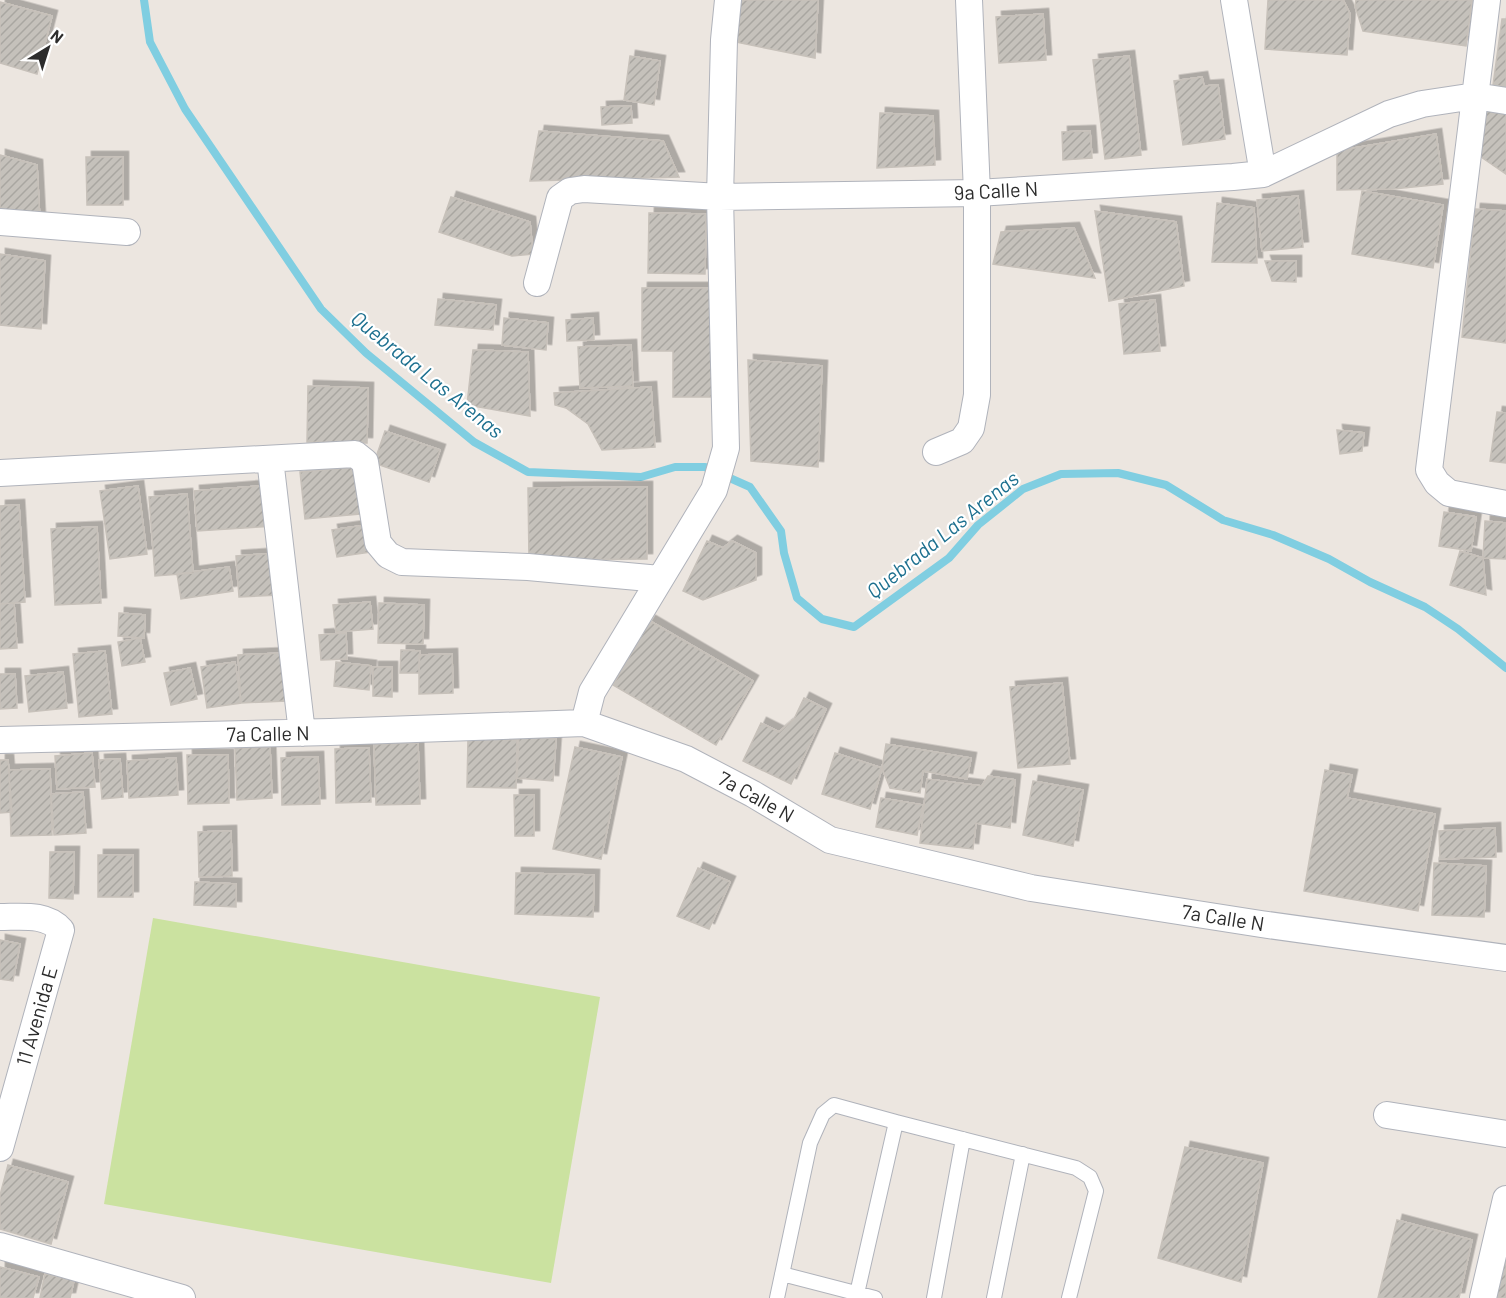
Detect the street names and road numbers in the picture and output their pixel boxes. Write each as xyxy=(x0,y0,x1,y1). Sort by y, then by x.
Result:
street label: 9a Calle N xyxy=(953,176,1039,204)
street label: 7a Calle N xyxy=(226,720,310,746)
street label: 7a Calle N xyxy=(714,765,799,827)
street label: 7a Calle N xyxy=(1180,899,1266,935)
street label: 11 Avenida E xyxy=(10,963,62,1068)

